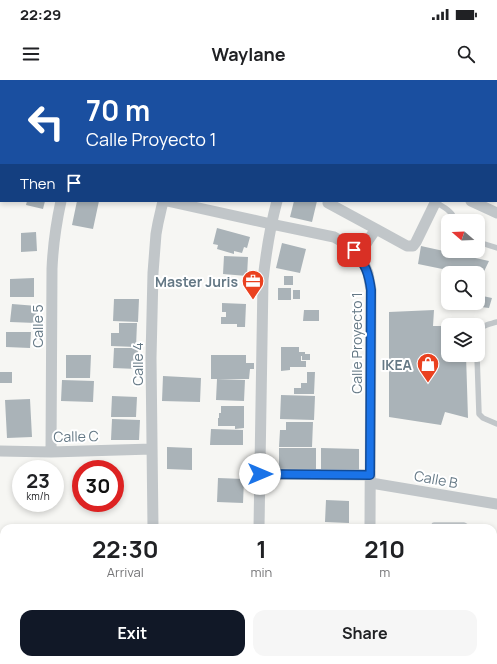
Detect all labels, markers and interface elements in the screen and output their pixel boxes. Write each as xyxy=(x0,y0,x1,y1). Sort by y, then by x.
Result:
text: 22:29 xyxy=(20,4,61,25)
text: Waylane xyxy=(211,42,286,66)
icon: menu xyxy=(20,43,42,65)
icon: search xyxy=(455,43,477,65)
text: 70 m xyxy=(86,91,150,129)
icon: left xyxy=(20,96,72,148)
text: Calle Proyecto 1 xyxy=(86,127,217,151)
icon: arrive xyxy=(63,172,85,194)
text: Then xyxy=(20,173,55,194)
north arrow xyxy=(441,214,485,258)
map controls xyxy=(441,214,485,362)
pin xyxy=(337,233,371,267)
icon: arrive xyxy=(343,239,365,261)
button: search xyxy=(441,266,485,310)
office icon: Master Juris xyxy=(240,268,266,301)
place label: Master Juris xyxy=(155,272,238,291)
street label: Calle Proyecto 1 xyxy=(347,292,366,394)
street label: Calle 5 xyxy=(28,304,47,348)
button: layers xyxy=(441,318,485,362)
street label: Calle 4 xyxy=(128,342,147,386)
shop icon: IKEA xyxy=(415,351,441,384)
place label: IKEA xyxy=(381,355,413,374)
street label: Calle C xyxy=(53,426,99,446)
position arrow xyxy=(239,453,281,495)
speed limit sign: 30 xyxy=(72,460,124,512)
street label: Calle B xyxy=(413,466,460,492)
text: 23 xyxy=(26,467,50,494)
text: km/h xyxy=(26,489,50,503)
text: 22:30 xyxy=(92,532,159,565)
text: 1 xyxy=(256,532,267,565)
text: 210 xyxy=(364,532,405,565)
text: Arrival xyxy=(107,563,144,581)
text: min xyxy=(251,563,272,581)
text: m xyxy=(379,563,390,581)
button: Exit xyxy=(20,610,245,656)
button: Share xyxy=(253,610,477,656)

